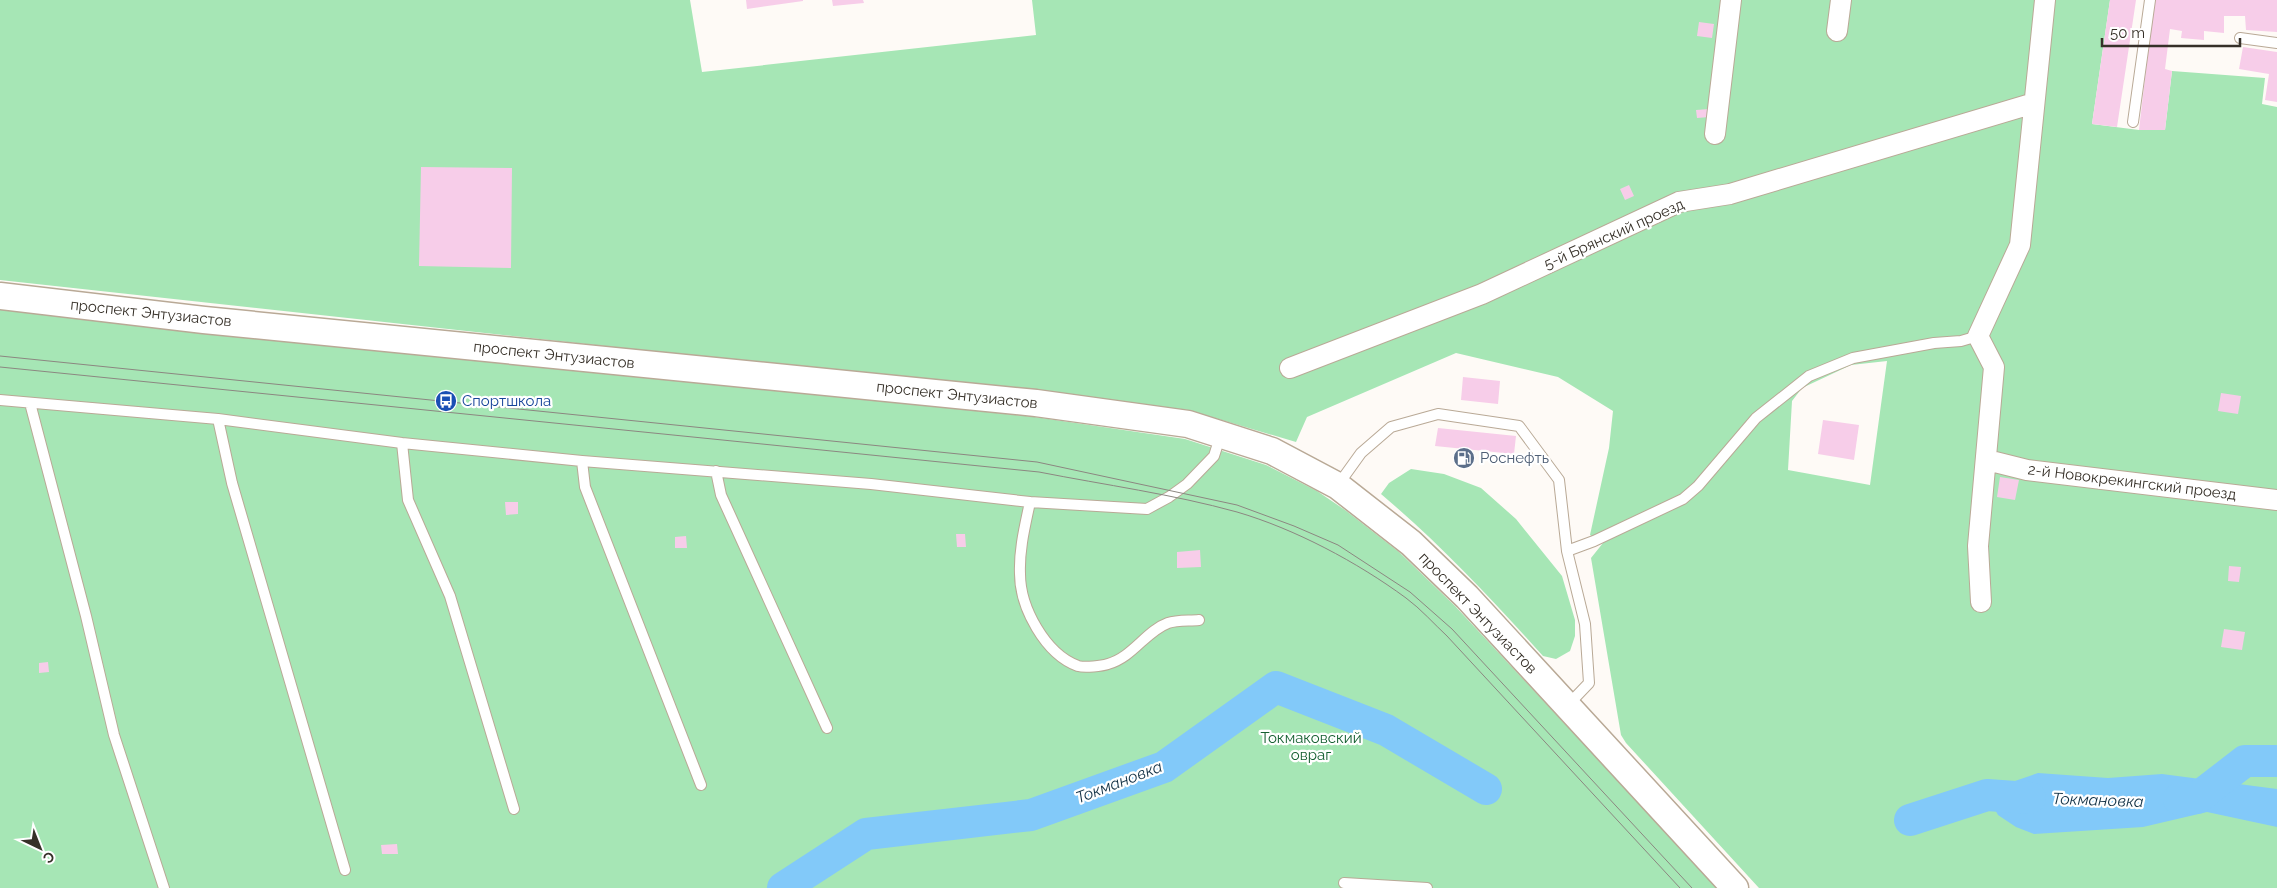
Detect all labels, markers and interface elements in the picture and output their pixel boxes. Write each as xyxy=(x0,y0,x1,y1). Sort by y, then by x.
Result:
scale bar xyxy=(2102,15,2240,47)
text: 50 m xyxy=(2110,24,2145,42)
street label: 5-й Брянский проезд xyxy=(1541,195,1687,273)
street label: проспект Энтузиастов xyxy=(69,296,233,330)
street label: проспект Энтузиастов xyxy=(472,338,636,372)
street label: проспект Энтузиастов xyxy=(875,378,1039,412)
bus stop icon: Спортшкола xyxy=(434,389,458,413)
place label: Спортшкола xyxy=(462,392,551,410)
fuel station icon: Роснефть xyxy=(1452,446,1476,470)
place label: Роснефть xyxy=(1480,449,1549,467)
street label: 2-й Новокрекингский проезд xyxy=(2027,460,2238,504)
street label: проспект Энтузиастов xyxy=(1415,548,1541,678)
park label: Токмаковский овраг xyxy=(1260,729,1362,764)
water label: Токмановка xyxy=(1073,757,1165,807)
water label: Токмановка xyxy=(2052,789,2144,811)
north arrow xyxy=(15,823,65,873)
text: С xyxy=(40,848,58,867)

